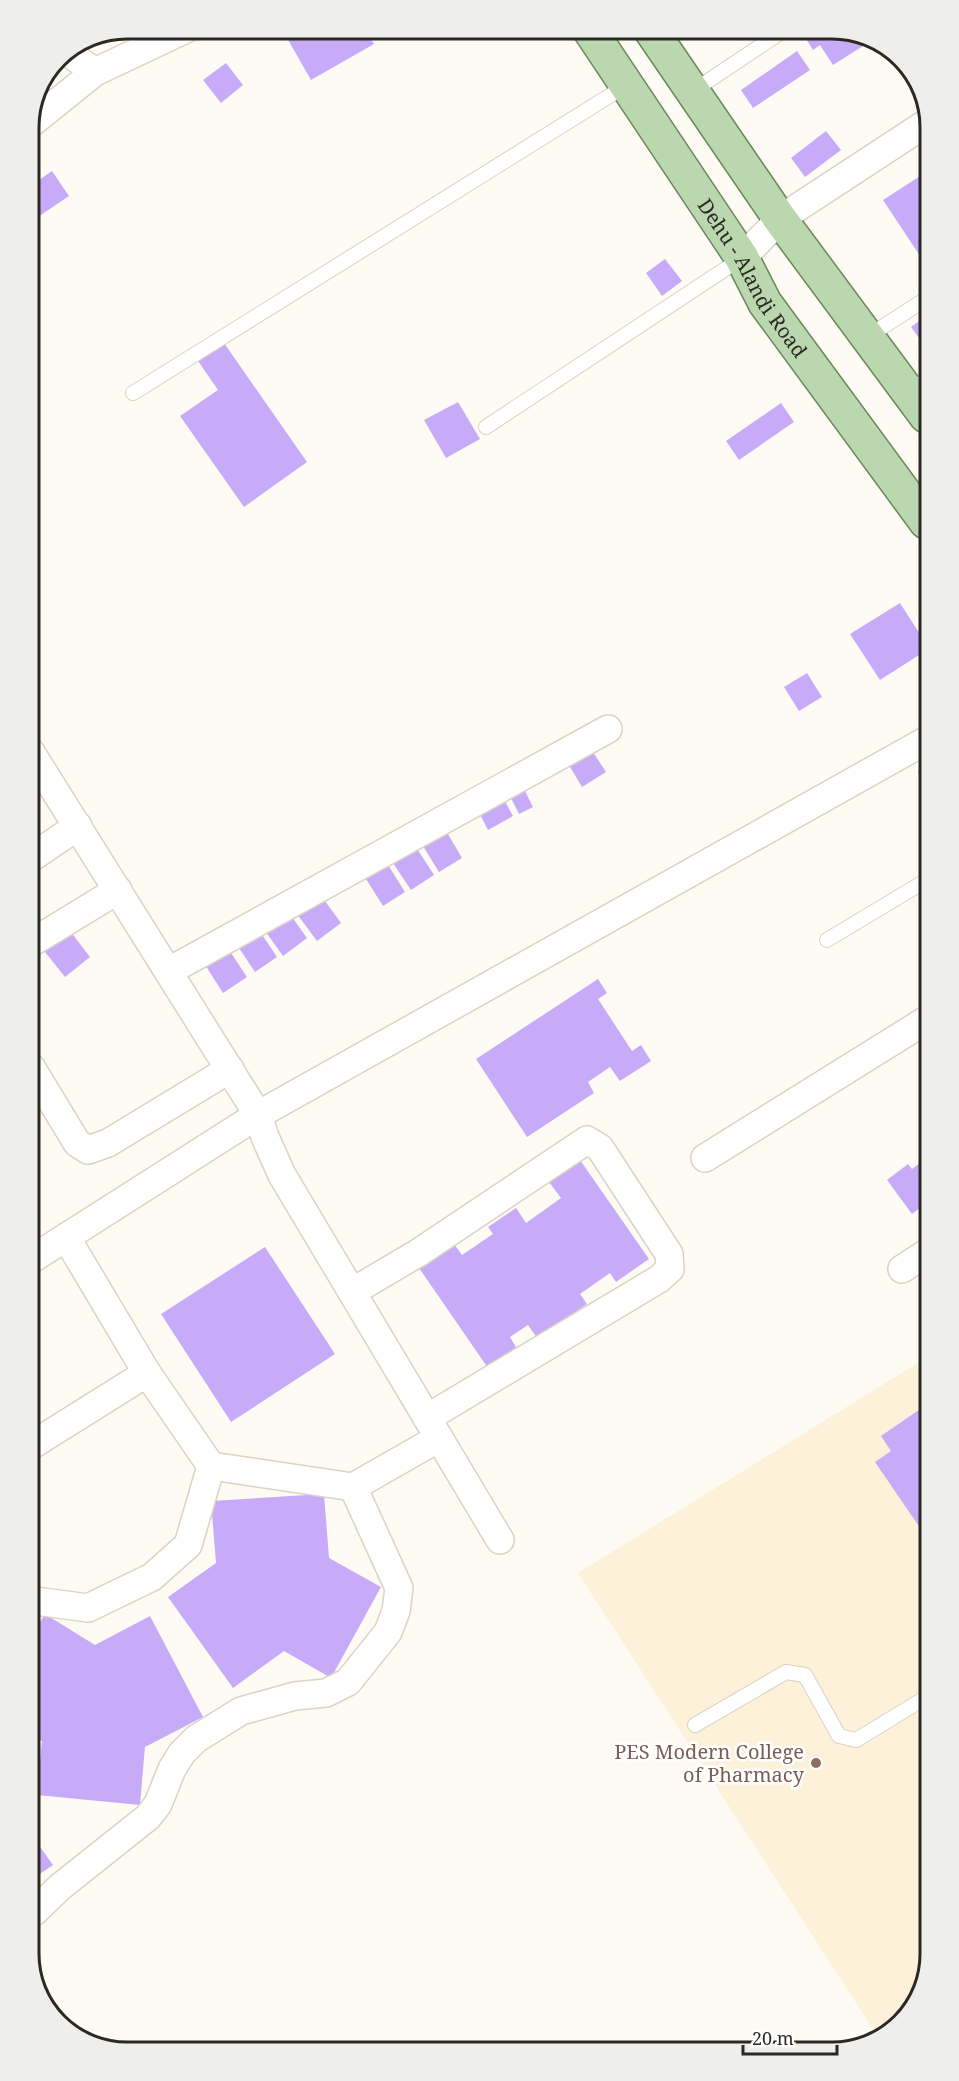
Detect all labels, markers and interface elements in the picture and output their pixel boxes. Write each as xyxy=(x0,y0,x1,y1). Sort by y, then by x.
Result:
street label: Dehu - Alandi Road xyxy=(692,193,814,363)
place label: PES Modern College of Pharmacy xyxy=(614,1738,805,1788)
marker: PES Modern College of Pharmacy xyxy=(809,1756,823,1770)
scale bar xyxy=(743,2018,838,2056)
text: 20 m xyxy=(752,2026,794,2050)

